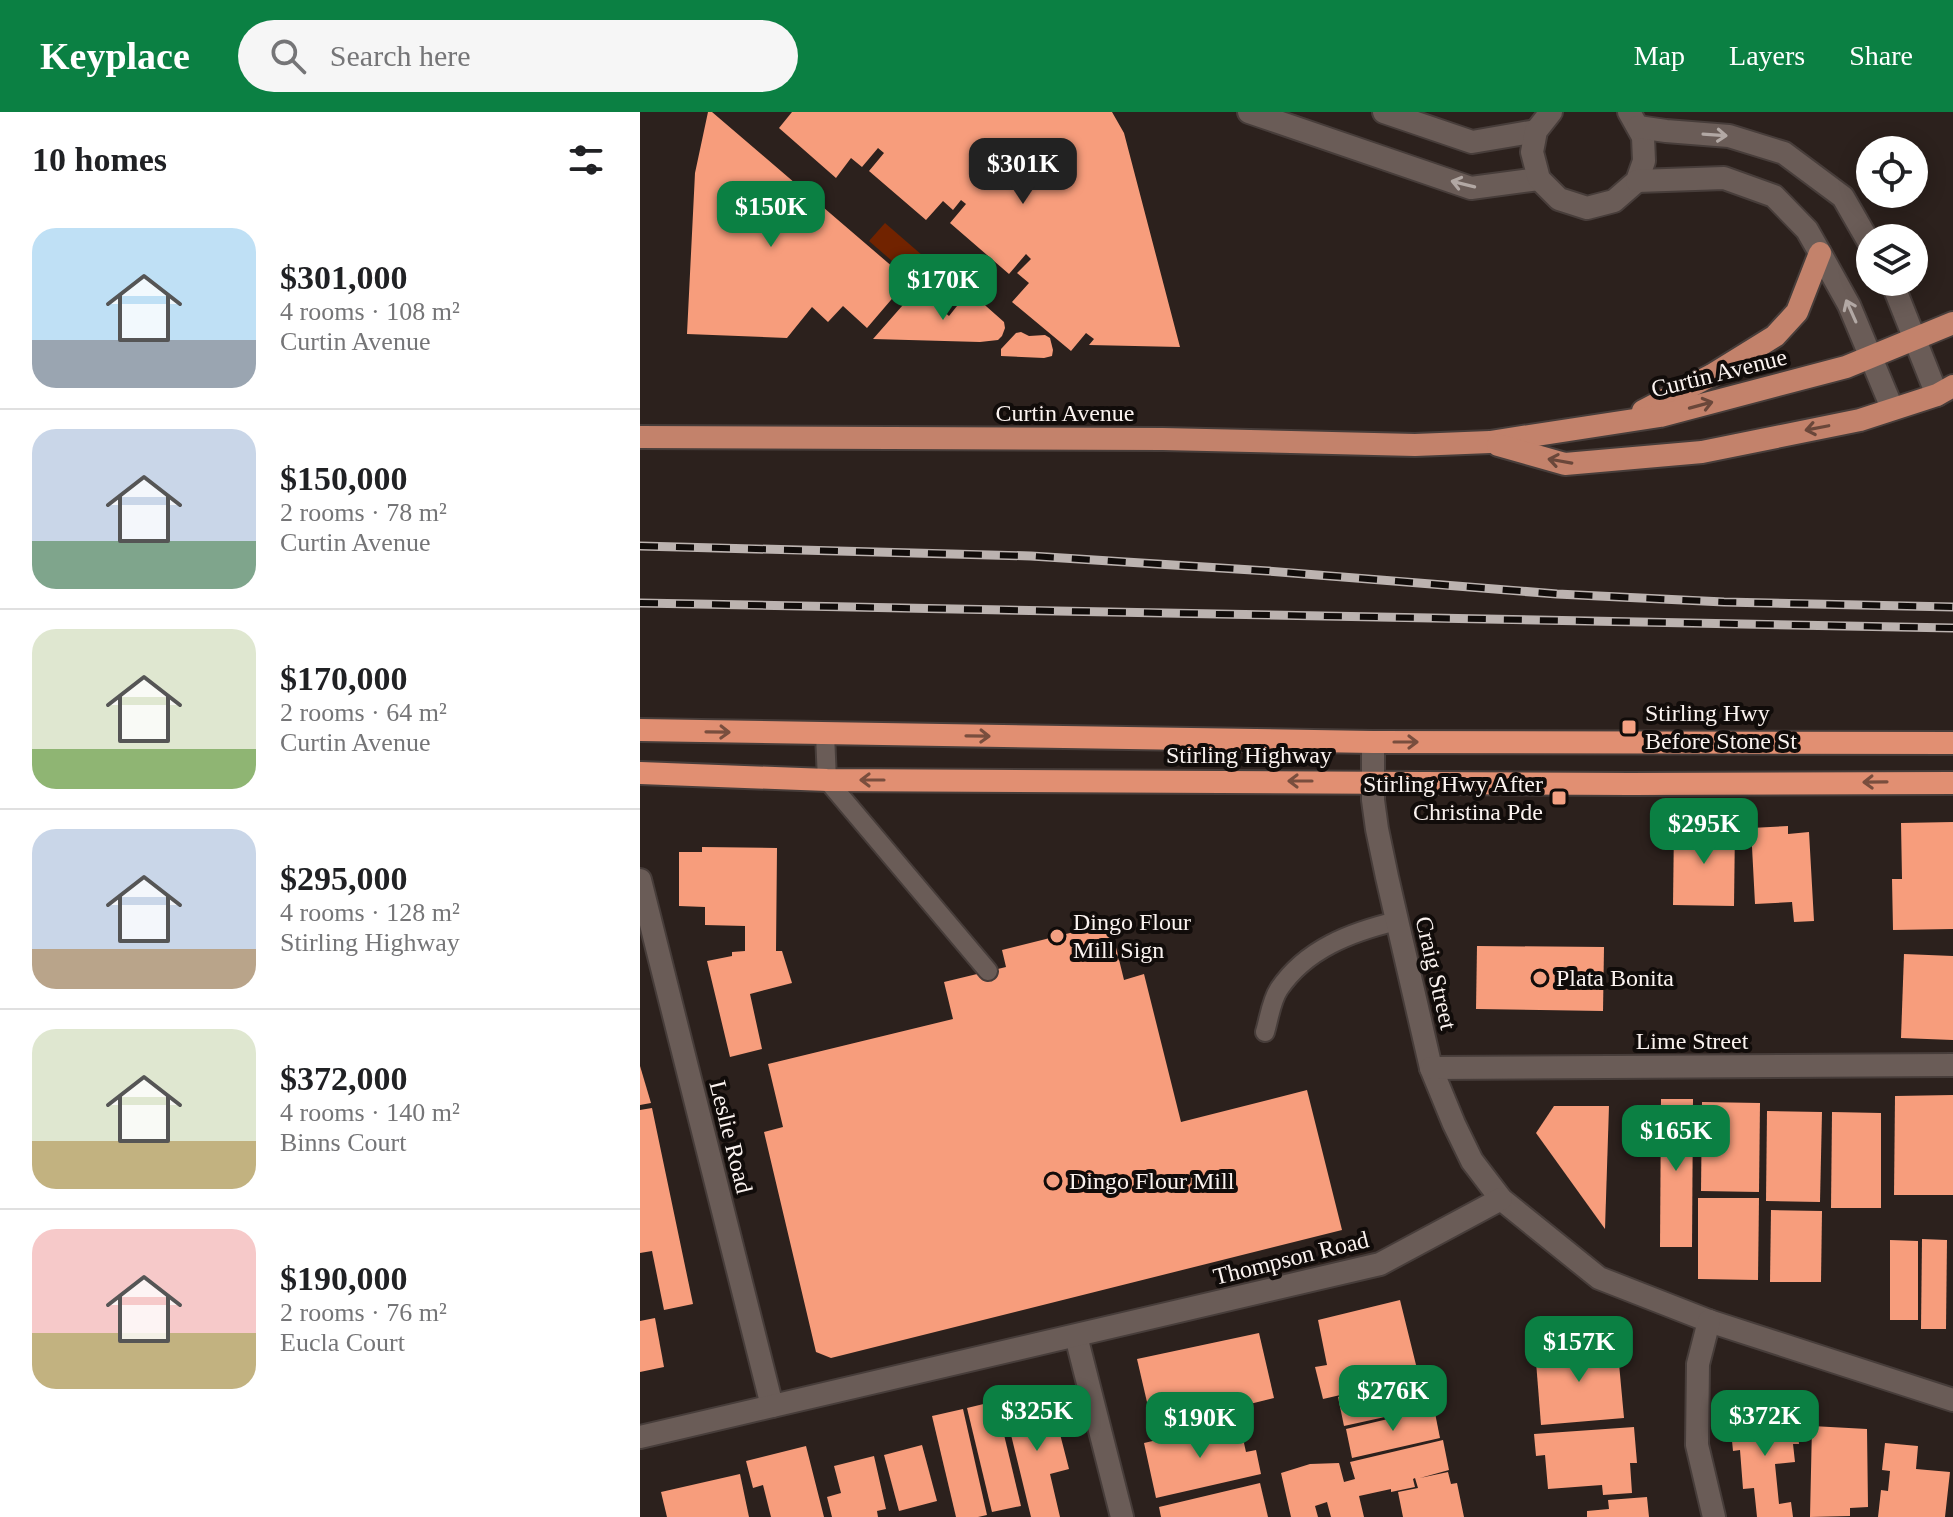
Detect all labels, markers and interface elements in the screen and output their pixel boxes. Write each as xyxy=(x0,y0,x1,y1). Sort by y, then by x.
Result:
search box xyxy=(238,20,798,92)
icon: search xyxy=(266,34,310,78)
text: Keyplace xyxy=(40,35,190,77)
text: Search here xyxy=(330,39,471,72)
text: Map xyxy=(1634,40,1685,71)
text: Layers xyxy=(1729,40,1805,71)
text: Share xyxy=(1849,40,1913,71)
one-way arrow xyxy=(1701,128,1728,143)
map controls xyxy=(1856,136,1928,296)
button: locate xyxy=(1856,136,1928,208)
icon: filters xyxy=(564,138,608,182)
pin: $301K xyxy=(967,138,1079,206)
text: 10 homes xyxy=(32,141,167,178)
text: $301K xyxy=(987,149,1059,178)
one-way arrow xyxy=(1450,176,1476,191)
pin: $150K xyxy=(715,181,827,249)
text: $150K xyxy=(735,192,807,221)
button: layers xyxy=(1856,224,1928,296)
pin: $170K xyxy=(887,254,999,322)
text: $301,000 xyxy=(280,259,408,296)
icon: home xyxy=(96,260,192,356)
text: $170K xyxy=(907,265,979,294)
text: 4 rooms · 108 m² xyxy=(280,297,460,326)
one-way arrow xyxy=(1843,299,1858,323)
text: Curtin Avenue xyxy=(280,327,430,356)
street label: Curtin Avenue xyxy=(1648,344,1790,402)
one-way arrow xyxy=(1687,396,1713,411)
street label: Curtin Avenue xyxy=(996,400,1134,426)
one-way arrow xyxy=(1804,422,1830,437)
one-way arrow xyxy=(1547,453,1573,468)
text: $150,000 xyxy=(280,460,408,497)
icon: home xyxy=(96,461,192,557)
text: 2 rooms · 78 m² xyxy=(280,498,447,527)
text: Curtin Avenue xyxy=(280,528,430,557)
text: $170,000 xyxy=(280,660,408,697)
icon: home xyxy=(96,661,192,757)
text: 2 rooms · 64 m² xyxy=(280,698,447,727)
place label: Stirling Hwy Before Stone St xyxy=(1645,700,1797,754)
marker: Stirling Hwy Before Stone St xyxy=(1620,718,1638,736)
one-way arrow xyxy=(704,724,731,740)
text: Curtin Avenue xyxy=(280,728,430,757)
one-way arrow xyxy=(964,729,991,744)
one-way arrow xyxy=(1392,735,1419,750)
street label: Stirling Highway xyxy=(1166,742,1332,768)
place label: Stirling Hwy After Christina Pde xyxy=(1363,771,1543,825)
one-way arrow xyxy=(859,772,886,788)
one-way arrow xyxy=(1287,773,1314,789)
one-way arrow xyxy=(1862,774,1889,790)
marker: Stirling Hwy After Christina Pde xyxy=(1550,789,1568,807)
pin: $295K xyxy=(1648,798,1760,866)
text: $295K xyxy=(1668,809,1740,838)
text: $295,000 xyxy=(280,860,408,897)
icon: home xyxy=(96,861,192,957)
text: 4 rooms · 128 m² xyxy=(280,898,460,927)
place label: Dingo Flour Mill Sign xyxy=(1073,909,1191,963)
street label: Craig Street xyxy=(1410,914,1462,1032)
marker: Dingo Flour Mill Sign xyxy=(1048,927,1066,945)
text: Stirling Highway xyxy=(280,928,460,957)
place label: Plata Bonita xyxy=(1556,965,1674,991)
marker: Plata Bonita xyxy=(1531,969,1549,987)
street label: Lime Street xyxy=(1636,1028,1749,1054)
text: $372,000 xyxy=(280,1060,408,1097)
icon: home xyxy=(96,1061,192,1157)
street label: Leslie Road xyxy=(704,1078,758,1196)
text: 4 rooms · 140 m² xyxy=(280,1098,460,1127)
pin: $165K xyxy=(1620,1105,1732,1173)
text: $165K xyxy=(1640,1116,1712,1145)
text: Binns Court xyxy=(280,1128,406,1157)
place label: Dingo Flour Mill xyxy=(1069,1168,1235,1194)
marker: Dingo Flour Mill xyxy=(1044,1172,1062,1190)
street label: Thompson Road xyxy=(1211,1226,1371,1290)
text: $190,000 xyxy=(280,1260,408,1297)
icon: home xyxy=(96,1261,192,1357)
text: 2 rooms · 76 m² xyxy=(280,1298,447,1327)
pin: $157K xyxy=(1523,1316,1635,1384)
text: $157K xyxy=(1543,1327,1615,1356)
text: Eucla Court xyxy=(280,1328,405,1357)
pin: $276K xyxy=(1337,1365,1449,1433)
text: $276K xyxy=(1357,1376,1429,1405)
pin: $325K xyxy=(981,1385,1093,1453)
pin: $372K xyxy=(1709,1390,1821,1458)
pin: $190K xyxy=(1144,1392,1256,1460)
text: $325K xyxy=(1001,1396,1073,1425)
text: $372K xyxy=(1729,1401,1801,1430)
text: $190K xyxy=(1164,1403,1236,1432)

